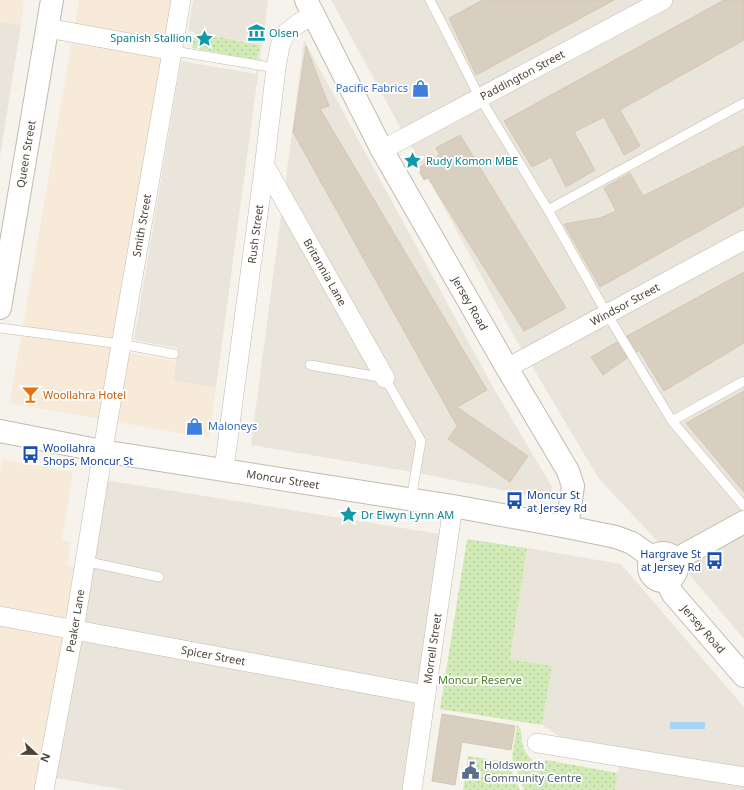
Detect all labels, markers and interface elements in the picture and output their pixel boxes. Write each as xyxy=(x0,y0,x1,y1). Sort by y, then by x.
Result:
museum icon: Olsen xyxy=(246,23,266,43)
place label: Olsen xyxy=(269,25,299,40)
place icon: Spanish Stallion xyxy=(195,28,215,48)
place label: Spanish Stallion xyxy=(110,30,192,45)
street label: Paddington Street xyxy=(477,46,567,103)
shop icon: Pacific Fabrics xyxy=(411,78,431,98)
place label: Pacific Fabrics xyxy=(336,80,408,95)
street label: Queen Street xyxy=(12,119,39,189)
place icon: Rudy Komon MBE xyxy=(403,151,423,171)
place label: Rudy Komon MBE xyxy=(426,153,518,168)
street label: Smith Street xyxy=(129,193,154,258)
street label: Rush Street xyxy=(244,204,266,264)
street label: Britannia Lane xyxy=(300,236,351,308)
street label: Jersey Road xyxy=(448,273,492,333)
street label: Windsor Street xyxy=(587,279,662,329)
bar icon: Woollahra Hotel xyxy=(20,385,40,405)
place label: Woollahra Hotel xyxy=(43,387,126,402)
shop icon: Maloneys xyxy=(185,416,205,436)
place label: Maloneys xyxy=(208,418,257,433)
place label: Woollahra Shops, Moncur St xyxy=(43,440,133,468)
bus stop icon: Woollahra Shops, Moncur St xyxy=(20,444,40,464)
street label: Moncur Street xyxy=(245,466,321,492)
place label: Moncur St at Jersey Rd xyxy=(527,487,587,515)
bus stop icon: Moncur St at Jersey Rd xyxy=(504,491,524,511)
place icon: Dr Elwyn Lynn AM xyxy=(338,505,358,525)
place label: Dr Elwyn Lynn AM xyxy=(361,507,454,522)
place label: Hargrave St at Jersey Rd xyxy=(640,546,701,574)
bus stop icon: Hargrave St at Jersey Rd xyxy=(704,550,724,570)
street label: Peaker Lane xyxy=(62,588,87,653)
street label: Jersey Road xyxy=(678,600,729,656)
street label: Morrell Street xyxy=(419,612,444,685)
street label: Spicer Street xyxy=(180,642,247,668)
park label: Moncur Reserve xyxy=(438,672,522,687)
north arrow xyxy=(16,734,56,774)
text: N xyxy=(37,751,54,765)
place label: Holdsworth Community Centre xyxy=(484,757,582,785)
public building icon: Holdsworth Community Centre xyxy=(461,761,481,781)

